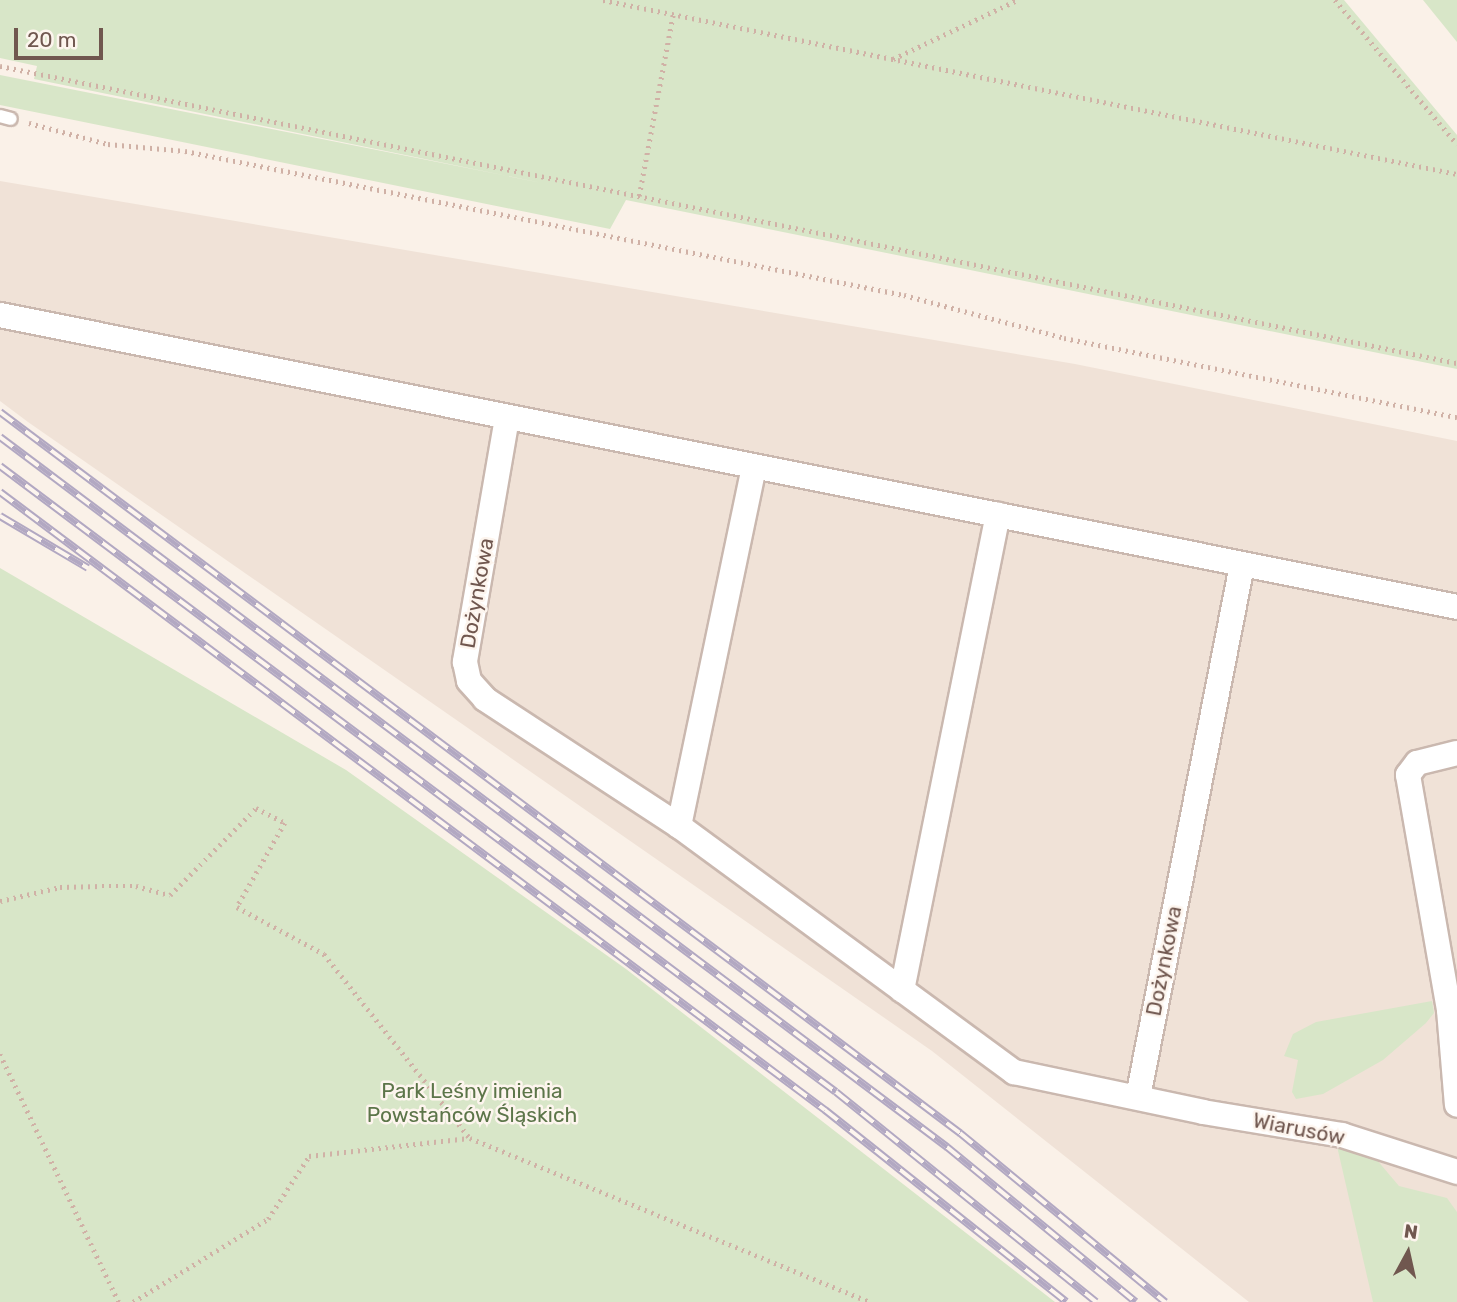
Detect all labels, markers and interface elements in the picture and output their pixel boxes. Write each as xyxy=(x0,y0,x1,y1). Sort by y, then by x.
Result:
scale bar xyxy=(18,14,107,58)
text: 20 m xyxy=(27,27,76,52)
street label: Dożynkowa xyxy=(455,536,499,650)
street label: Dożynkowa xyxy=(1141,904,1187,1018)
park label: Park Leśny imienia Powstańców Śląskich xyxy=(366,1078,578,1128)
street label: Wiarusów xyxy=(1251,1108,1347,1150)
north arrow xyxy=(1373,1218,1443,1288)
text: N xyxy=(1403,1219,1419,1244)

